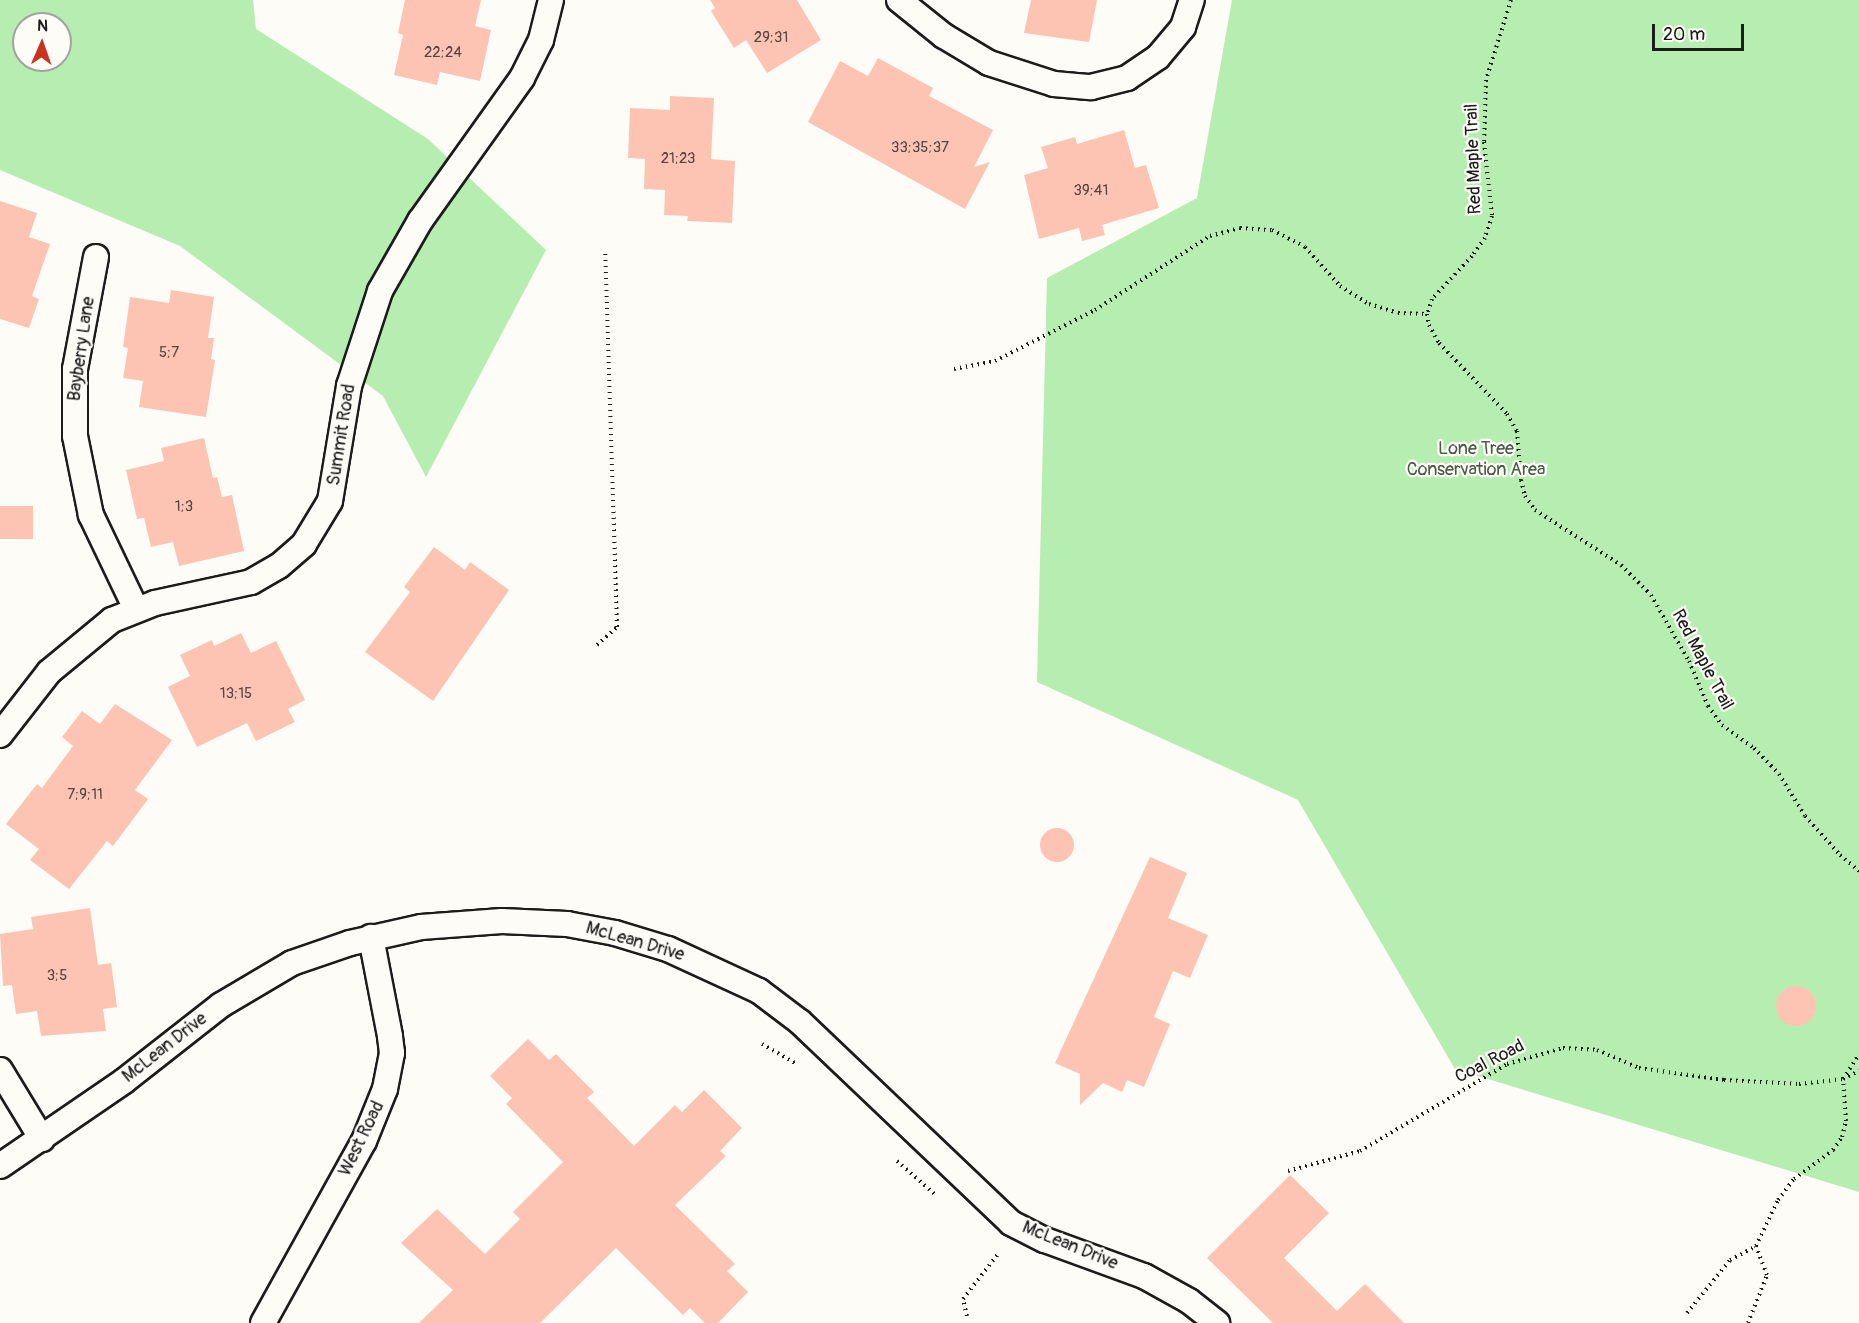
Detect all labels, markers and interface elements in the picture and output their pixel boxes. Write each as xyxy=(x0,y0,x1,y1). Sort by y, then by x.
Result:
north arrow xyxy=(12,12,72,72)
scale bar xyxy=(1655,12,1746,50)
text: N xyxy=(37,16,48,36)
text: 20 m xyxy=(1663,23,1705,46)
house number: 29;31 xyxy=(754,29,788,47)
house number: 22;24 xyxy=(424,44,462,62)
street label: Red Maple Trail xyxy=(1461,103,1487,215)
house number: 33;35;37 xyxy=(891,139,949,157)
house number: 21;23 xyxy=(661,150,695,168)
house number: 39;41 xyxy=(1074,182,1108,200)
street label: Bayberry Lane xyxy=(64,295,100,403)
house number: 5;7 xyxy=(159,344,179,362)
street label: Summit Road xyxy=(323,383,361,487)
park label: Lone Tree Conservation Area xyxy=(1407,439,1545,482)
house number: 1;3 xyxy=(175,498,193,516)
street label: Red Maple Trail xyxy=(1666,606,1738,714)
house number: 13;15 xyxy=(220,685,252,703)
house number: 7;9;11 xyxy=(67,786,103,804)
street label: McLean Drive xyxy=(583,918,687,966)
house number: 3;5 xyxy=(47,967,67,985)
street label: McLean Drive xyxy=(118,1008,212,1088)
street label: Coal Road xyxy=(1452,1035,1528,1089)
street label: West Road xyxy=(335,1098,389,1180)
street label: McLean Drive xyxy=(1019,1217,1121,1275)

